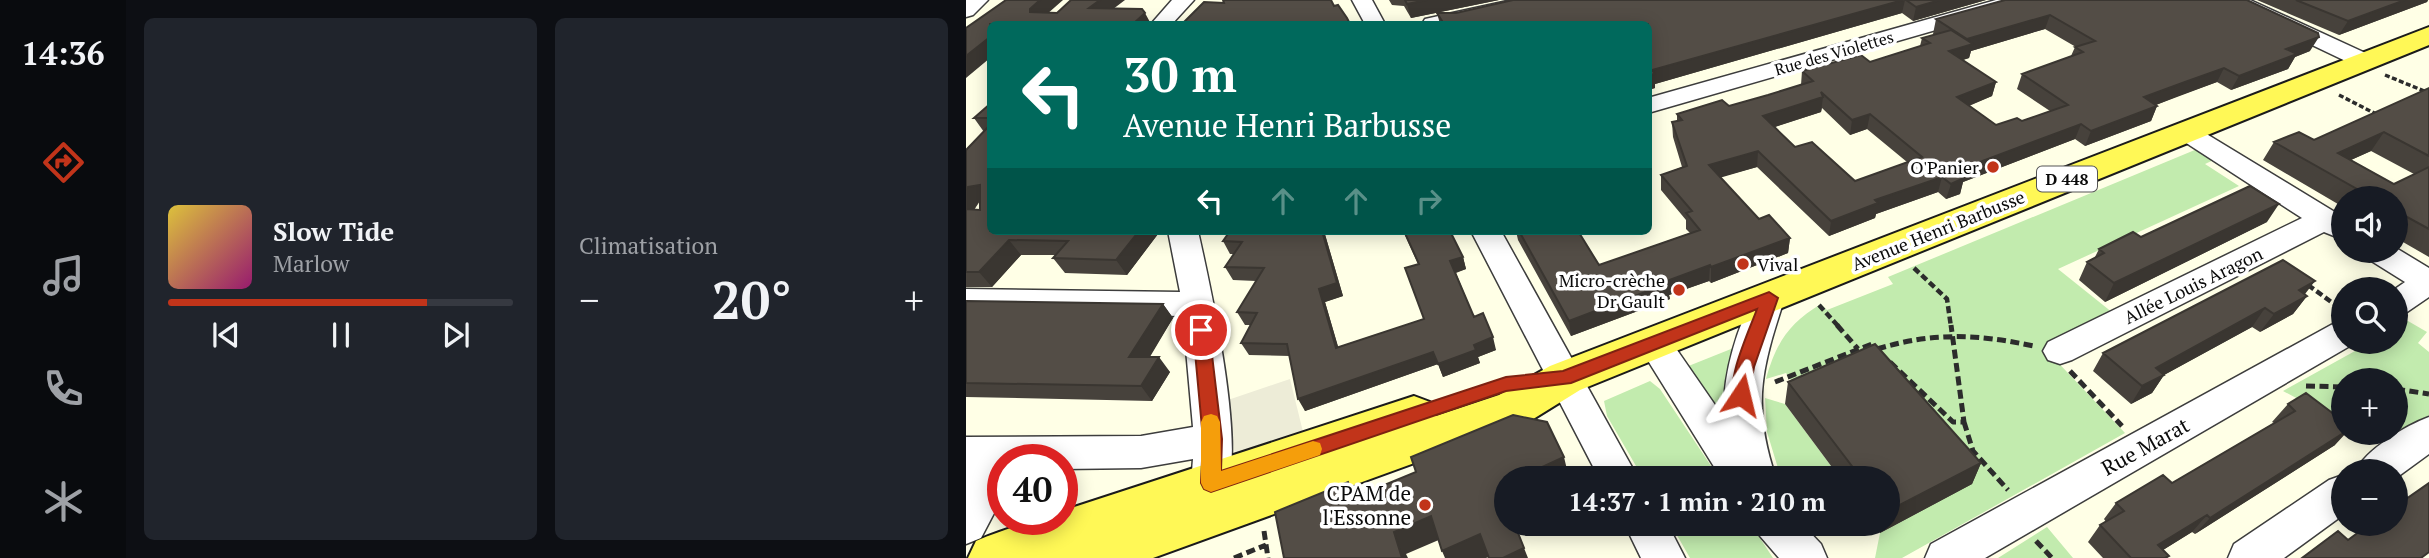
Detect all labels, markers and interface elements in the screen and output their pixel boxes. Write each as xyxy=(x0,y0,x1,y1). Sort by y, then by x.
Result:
street label: Rue des Violettes xyxy=(1772,25,1896,81)
text: 14:36 xyxy=(21,32,105,74)
text: 30 m xyxy=(1123,41,1237,106)
icon: left xyxy=(1008,49,1099,140)
text: Avenue Henri Barbusse xyxy=(1123,104,1451,146)
icon: directions xyxy=(39,138,88,187)
place label: O'Panier xyxy=(1910,155,1979,179)
marker: O'Panier xyxy=(1985,159,2001,175)
road number: D 448 xyxy=(2037,167,2097,192)
icon: left xyxy=(1191,182,1229,220)
icon: ahead xyxy=(1264,182,1302,220)
icon: ahead xyxy=(1337,182,1375,220)
icon: right xyxy=(1410,182,1448,220)
street label: Avenue Henri Barbusse xyxy=(1848,184,2028,276)
map controls xyxy=(2331,186,2408,536)
button: sound xyxy=(2331,186,2408,263)
text: Slow Tide xyxy=(273,214,394,248)
text: Climatisation xyxy=(579,230,718,261)
street label: Allée Louis Aragon xyxy=(2120,241,2267,329)
text: Marlow xyxy=(273,248,350,279)
icon: music xyxy=(39,251,88,300)
place label: Vival xyxy=(1757,252,1798,276)
marker: Vival xyxy=(1735,256,1751,272)
text: 20° xyxy=(711,265,792,334)
place label: Micro-crèche Dr Gault xyxy=(1559,268,1665,313)
text: − xyxy=(579,275,599,325)
text: + xyxy=(904,275,924,325)
button: search xyxy=(2331,277,2408,354)
marker: Micro-crèche Dr Gault xyxy=(1671,282,1687,298)
pin xyxy=(1171,300,1231,360)
icon: arrive xyxy=(1182,311,1220,349)
icon: previous xyxy=(207,316,245,354)
icon: pause xyxy=(322,316,360,354)
icon: next xyxy=(437,316,475,354)
position arrow xyxy=(1704,358,1778,432)
icon: phone xyxy=(39,364,88,413)
button: + xyxy=(2331,368,2408,445)
street label: Rue Marat xyxy=(2096,410,2194,482)
speed limit sign: 40 xyxy=(987,444,1078,535)
button: − xyxy=(2331,459,2408,536)
icon: climate xyxy=(39,477,88,526)
place label: CPAM de l'Essonne xyxy=(1322,479,1411,531)
text: 14:37 · 1 min · 210 m xyxy=(1568,484,1826,518)
marker: CPAM de l'Essonne xyxy=(1417,497,1433,513)

